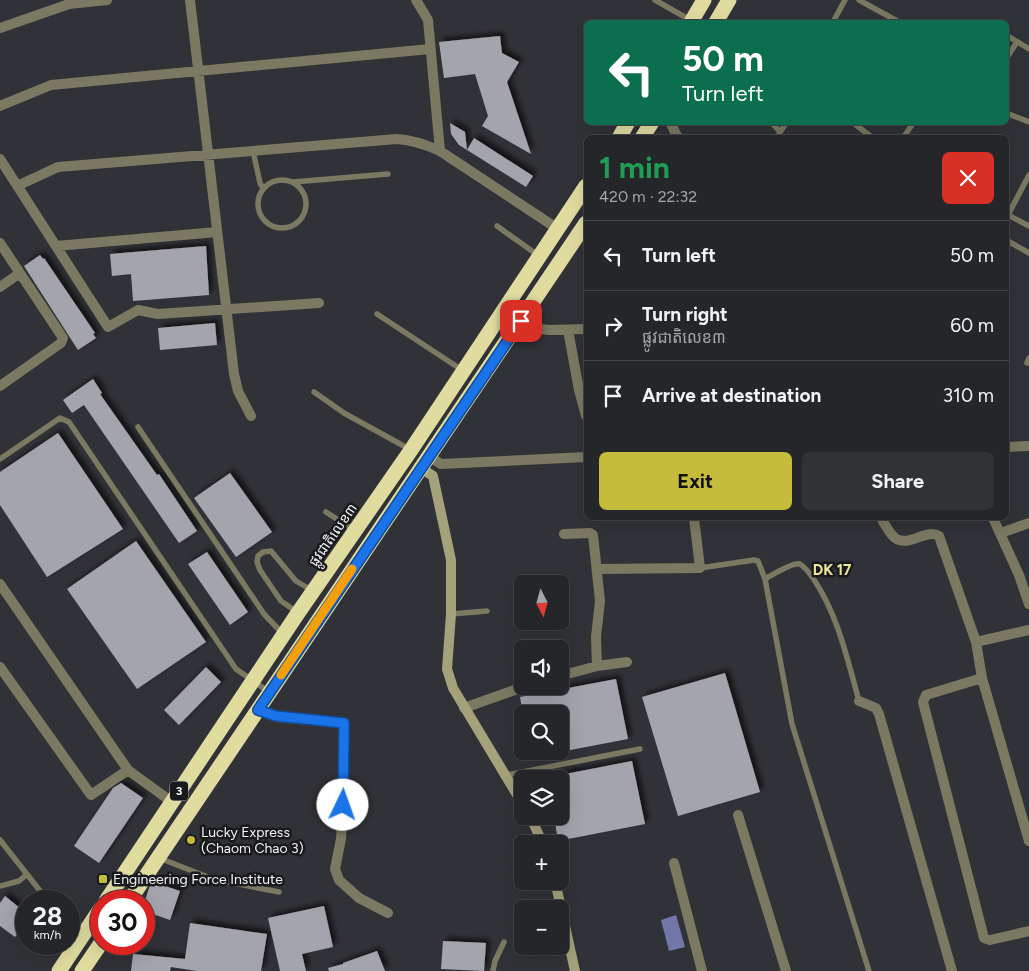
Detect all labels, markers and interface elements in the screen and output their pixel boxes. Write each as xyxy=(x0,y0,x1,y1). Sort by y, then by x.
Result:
text: 50 m xyxy=(682,38,764,80)
icon: left xyxy=(599,40,664,105)
text: Turn left xyxy=(682,80,764,107)
text: 1 min xyxy=(599,149,670,186)
button: close xyxy=(942,152,994,204)
text: 420 m · 22:32 xyxy=(599,187,697,206)
icon: left xyxy=(599,242,627,270)
text: Turn left xyxy=(642,244,716,267)
text: 50 m xyxy=(950,244,994,267)
pin xyxy=(500,300,542,342)
text: Turn right xyxy=(642,303,728,326)
icon: arrive xyxy=(507,307,535,335)
icon: right xyxy=(599,312,627,340)
text: 60 m xyxy=(950,314,994,337)
text: ផ្លូវជាតិលេខ៣ xyxy=(642,328,726,347)
icon: arrive xyxy=(599,382,627,410)
text: Arrive at destination xyxy=(642,384,821,407)
text: 310 m xyxy=(943,384,994,407)
button: Exit xyxy=(599,452,792,510)
button: Share xyxy=(802,452,994,510)
street label: ផ្លូវជាតិលេខ៣ xyxy=(305,500,364,572)
district label: DK 17 xyxy=(813,561,851,579)
north arrow xyxy=(514,575,569,630)
map controls xyxy=(514,575,569,955)
button: sound xyxy=(514,640,569,695)
button: search xyxy=(514,705,569,760)
button: layers xyxy=(514,770,569,825)
position arrow xyxy=(316,778,368,830)
road number: 3 xyxy=(170,781,188,800)
place label: Lucky Express (Chaom Chao 3) xyxy=(201,824,304,857)
marker: Lucky Express (Chaom Chao 3) xyxy=(185,834,197,846)
button: + xyxy=(514,835,569,890)
place label: Engineering Force Institute xyxy=(113,871,283,888)
marker: Engineering Force Institute xyxy=(97,873,109,885)
speed limit sign: 30 xyxy=(90,890,155,955)
button: − xyxy=(514,900,569,955)
text: 28 xyxy=(33,901,62,931)
text: km/h xyxy=(34,928,61,942)

